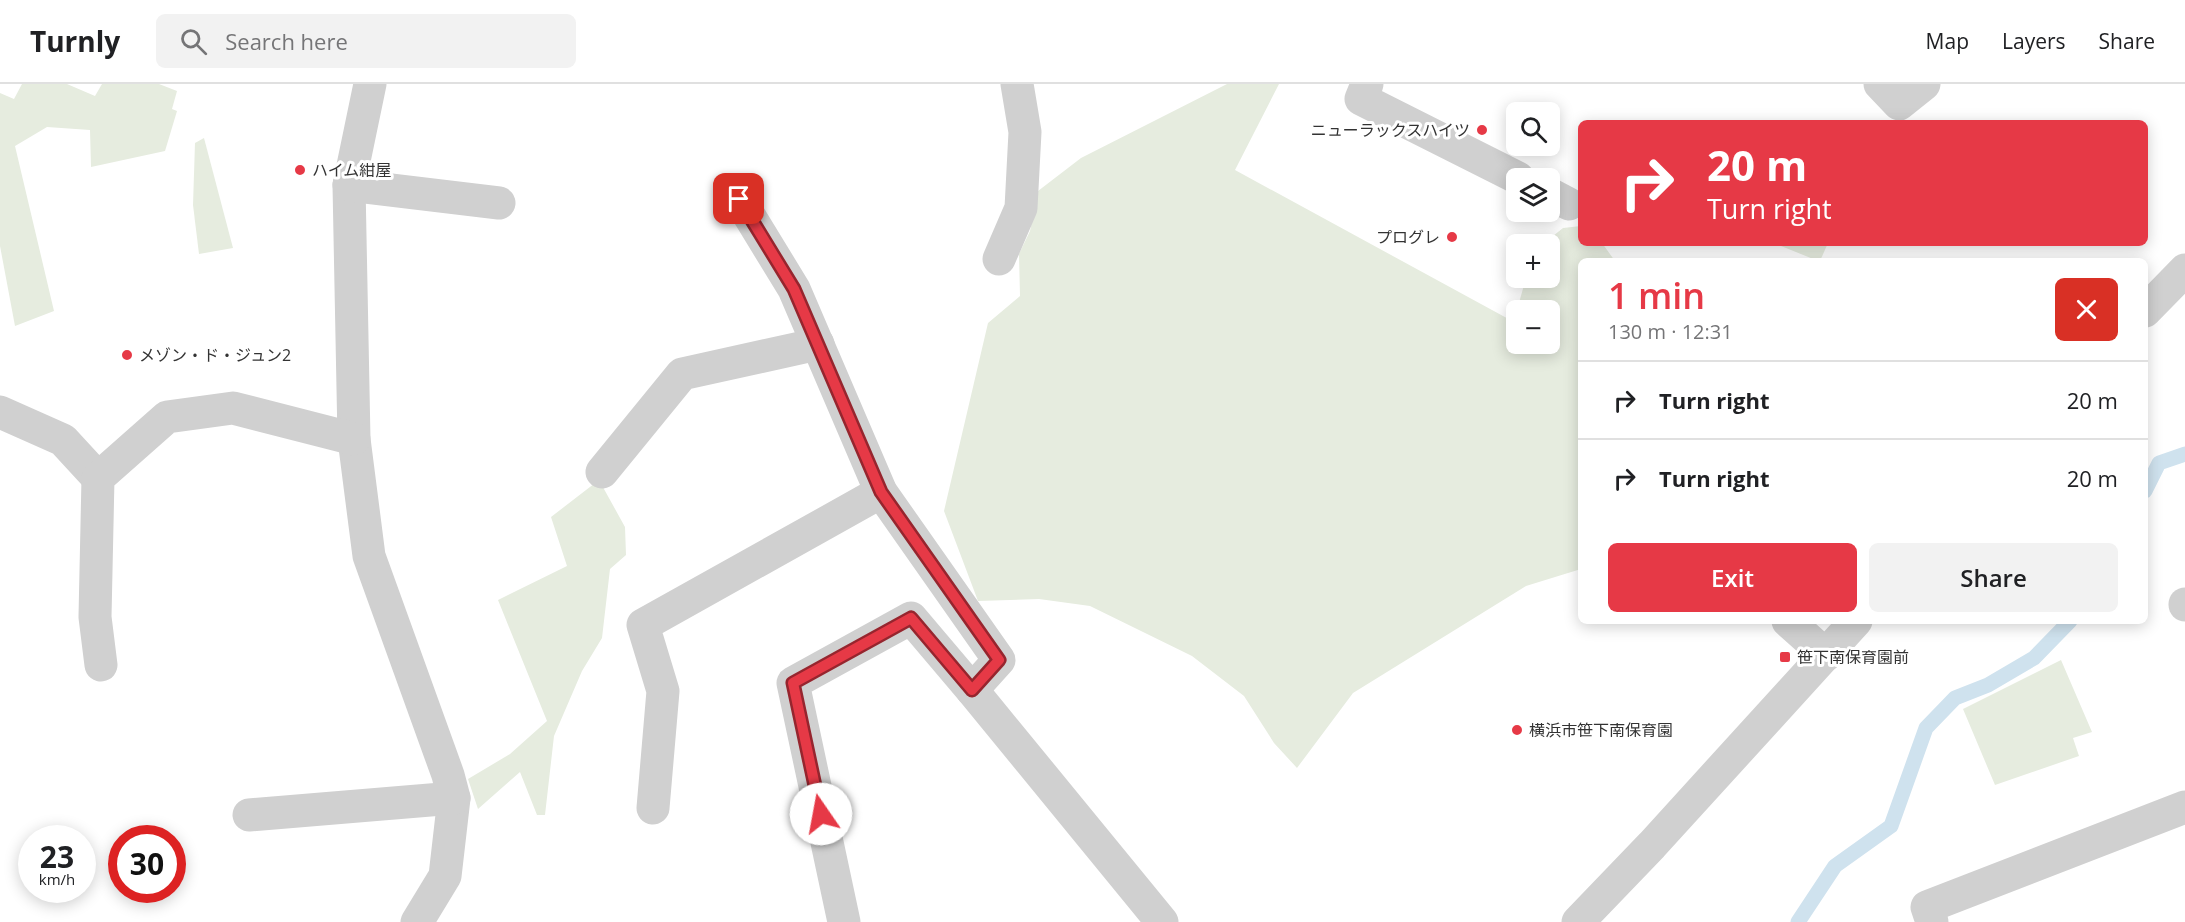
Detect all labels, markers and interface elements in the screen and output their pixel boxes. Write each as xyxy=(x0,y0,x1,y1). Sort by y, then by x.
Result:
search box xyxy=(156,14,576,68)
text: Turnly xyxy=(30,22,120,60)
icon: search xyxy=(177,25,210,58)
text: Search here xyxy=(225,26,348,56)
text: Map xyxy=(1926,27,1969,55)
text: Layers xyxy=(2002,27,2066,55)
text: Share xyxy=(2099,27,2155,55)
map controls xyxy=(1506,102,1560,354)
button: search xyxy=(1506,102,1560,156)
place label: ニューラックスハイツ xyxy=(1311,119,1470,141)
marker: ニューラックスハイツ xyxy=(1475,123,1489,137)
text: 20 m xyxy=(1707,136,1807,193)
icon: right xyxy=(1608,144,1686,222)
place label: ハイム紺屋 xyxy=(312,159,391,181)
marker: ハイム紺屋 xyxy=(293,163,307,177)
button: layers xyxy=(1506,168,1560,222)
pin xyxy=(713,173,764,224)
icon: arrive xyxy=(722,182,755,215)
text: Turn right xyxy=(1707,190,1832,227)
place label: プログレ xyxy=(1376,226,1440,248)
marker: プログレ xyxy=(1445,230,1459,244)
button: + xyxy=(1506,234,1560,288)
text: 1 min xyxy=(1608,271,1705,320)
button: close xyxy=(2055,278,2118,341)
button: − xyxy=(1506,300,1560,354)
text: 130 m · 12:31 xyxy=(1608,318,1733,345)
place label: メゾン・ド・ジュン2 xyxy=(139,344,291,366)
marker: メゾン・ド・ジュン2 xyxy=(120,348,134,362)
icon: right xyxy=(1608,384,1641,417)
text: Turn right xyxy=(1659,385,1770,415)
text: 20 m xyxy=(2067,385,2118,415)
icon: right xyxy=(1608,462,1641,495)
text: Turn right xyxy=(1659,463,1770,493)
text: 20 m xyxy=(2067,463,2118,493)
button: Exit xyxy=(1608,543,1857,612)
button: Share xyxy=(1869,543,2118,612)
place label: 笹下南保育園前 xyxy=(1797,646,1909,668)
marker: 笹下南保育園前 xyxy=(1778,650,1792,664)
place label: 横浜市笹下南保育園 xyxy=(1529,719,1673,741)
marker: 横浜市笹下南保育園 xyxy=(1510,723,1524,737)
position arrow xyxy=(789,782,853,846)
speed limit sign: 30 xyxy=(108,825,186,903)
text: 23 xyxy=(40,836,74,877)
text: km/h xyxy=(39,869,75,889)

